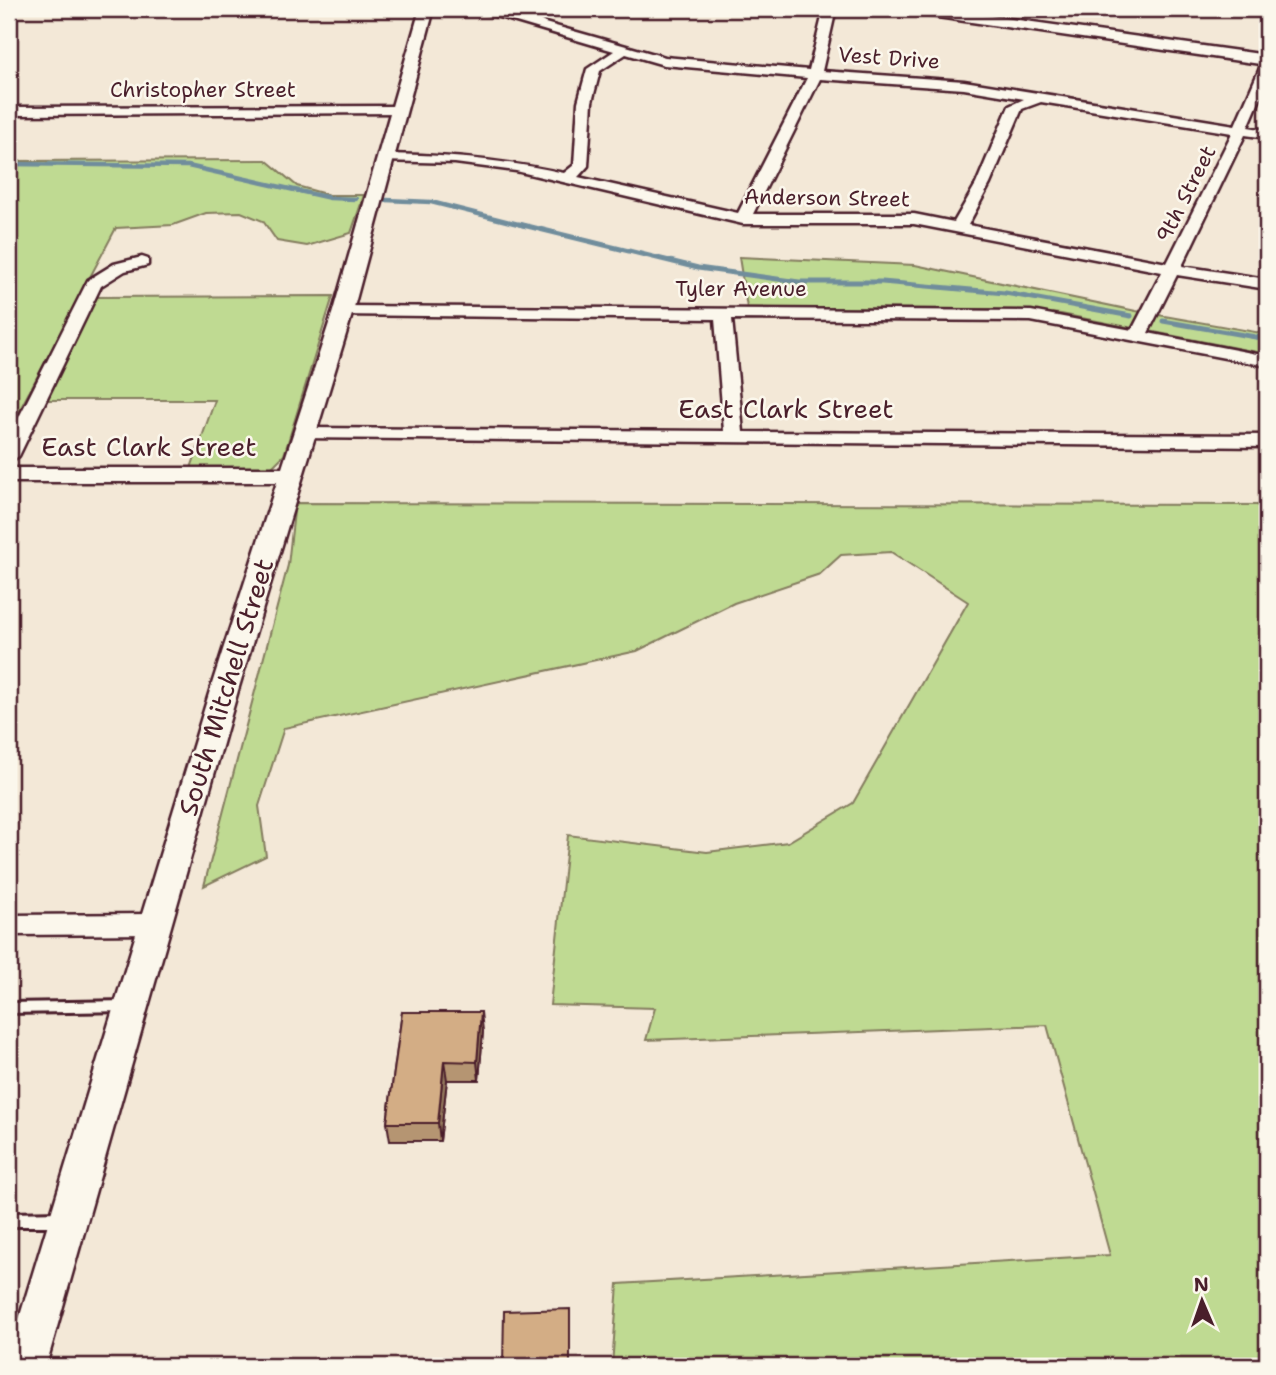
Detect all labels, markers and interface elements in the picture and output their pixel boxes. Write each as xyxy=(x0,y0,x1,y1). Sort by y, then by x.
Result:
street label: Vest Drive xyxy=(837,40,941,76)
street label: Christopher Street xyxy=(110,76,296,104)
street label: 9th Street xyxy=(1150,141,1222,247)
street label: Anderson Street xyxy=(744,183,910,213)
street label: Tyler Avenue xyxy=(675,275,807,303)
street label: East Clark Street xyxy=(678,391,894,426)
street label: East Clark Street xyxy=(41,429,257,464)
street label: South Mitchell Street xyxy=(170,554,281,820)
north arrow xyxy=(1168,1266,1238,1336)
text: N xyxy=(1193,1272,1209,1297)

